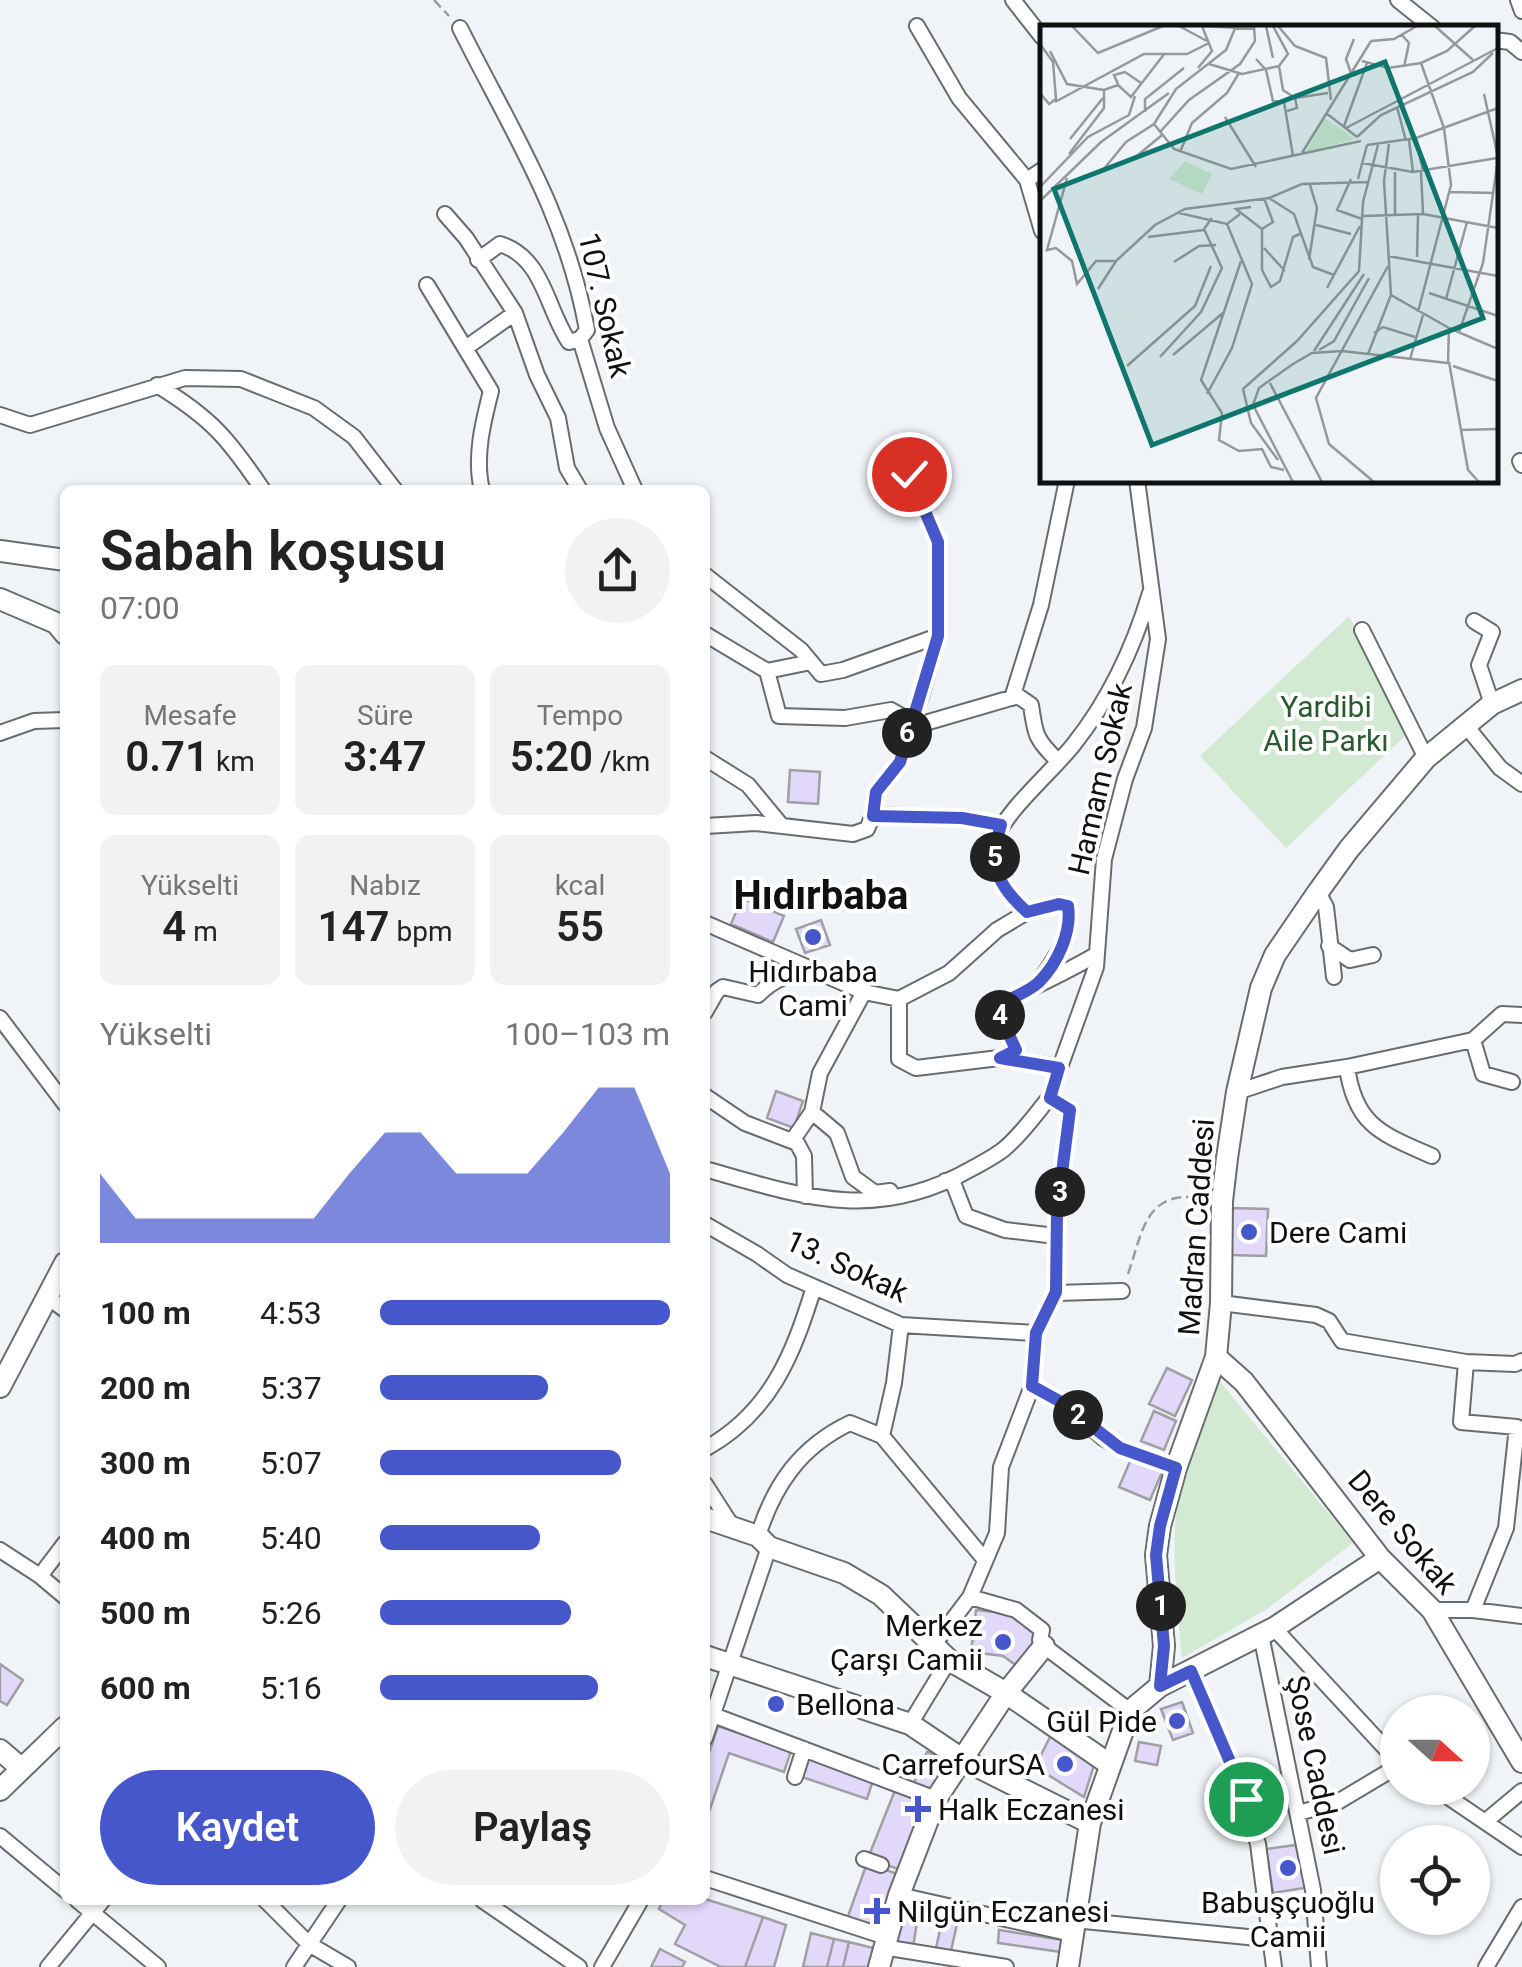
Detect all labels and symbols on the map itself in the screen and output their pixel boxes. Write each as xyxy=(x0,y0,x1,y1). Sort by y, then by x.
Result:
inset map xyxy=(1040,25,1497,482)
street label: 107. Sokak xyxy=(571,229,639,382)
pin xyxy=(867,432,952,517)
street label: Hamam Sokak xyxy=(1061,679,1139,878)
park label: Yardibi Aile Parkı xyxy=(1263,689,1389,758)
pin: 6 xyxy=(882,708,932,758)
pin: 5 xyxy=(970,832,1020,882)
district label: Hıdırbaba xyxy=(733,872,909,919)
marker: Hıdırbaba Cami xyxy=(802,926,824,948)
place label: Hıdırbaba Cami xyxy=(748,954,878,1023)
pin: 4 xyxy=(975,990,1025,1040)
street label: Madran Caddesi xyxy=(1171,1117,1221,1337)
pin: 3 xyxy=(1035,1167,1085,1217)
place label: Dere Cami xyxy=(1269,1215,1407,1250)
marker: Dere Cami xyxy=(1238,1221,1260,1243)
street label: 13. Sokak xyxy=(780,1223,914,1310)
pin: 2 xyxy=(1053,1390,1103,1440)
street label: Dere Sokak xyxy=(1341,1463,1465,1601)
pin: 1 xyxy=(1136,1581,1186,1631)
place label: Merkez Çarşı Camii xyxy=(830,1608,983,1677)
marker: Merkez Çarşı Camii xyxy=(992,1631,1014,1653)
street label: Şose Caddesi xyxy=(1280,1672,1352,1858)
place label: Bellona xyxy=(796,1687,895,1722)
marker: Bellona xyxy=(765,1693,787,1715)
north arrow xyxy=(1380,1695,1490,1805)
place label: Gül Pide xyxy=(1046,1704,1157,1739)
marker: Gül Pide xyxy=(1166,1710,1188,1732)
place label: CarrefourSA xyxy=(882,1747,1045,1782)
marker: CarrefourSA xyxy=(1054,1753,1076,1775)
pin xyxy=(1204,1757,1289,1842)
place label: Halk Eczanesi xyxy=(938,1792,1125,1827)
marker: Halk Eczanesi xyxy=(907,1798,929,1820)
marker: Babuşçuoğlu Camii xyxy=(1277,1857,1299,1879)
place label: Babuşçuoğlu Camii xyxy=(1201,1885,1375,1954)
place label: Nilgün Eczanesi xyxy=(897,1894,1109,1929)
marker: Nilgün Eczanesi xyxy=(866,1900,888,1922)

